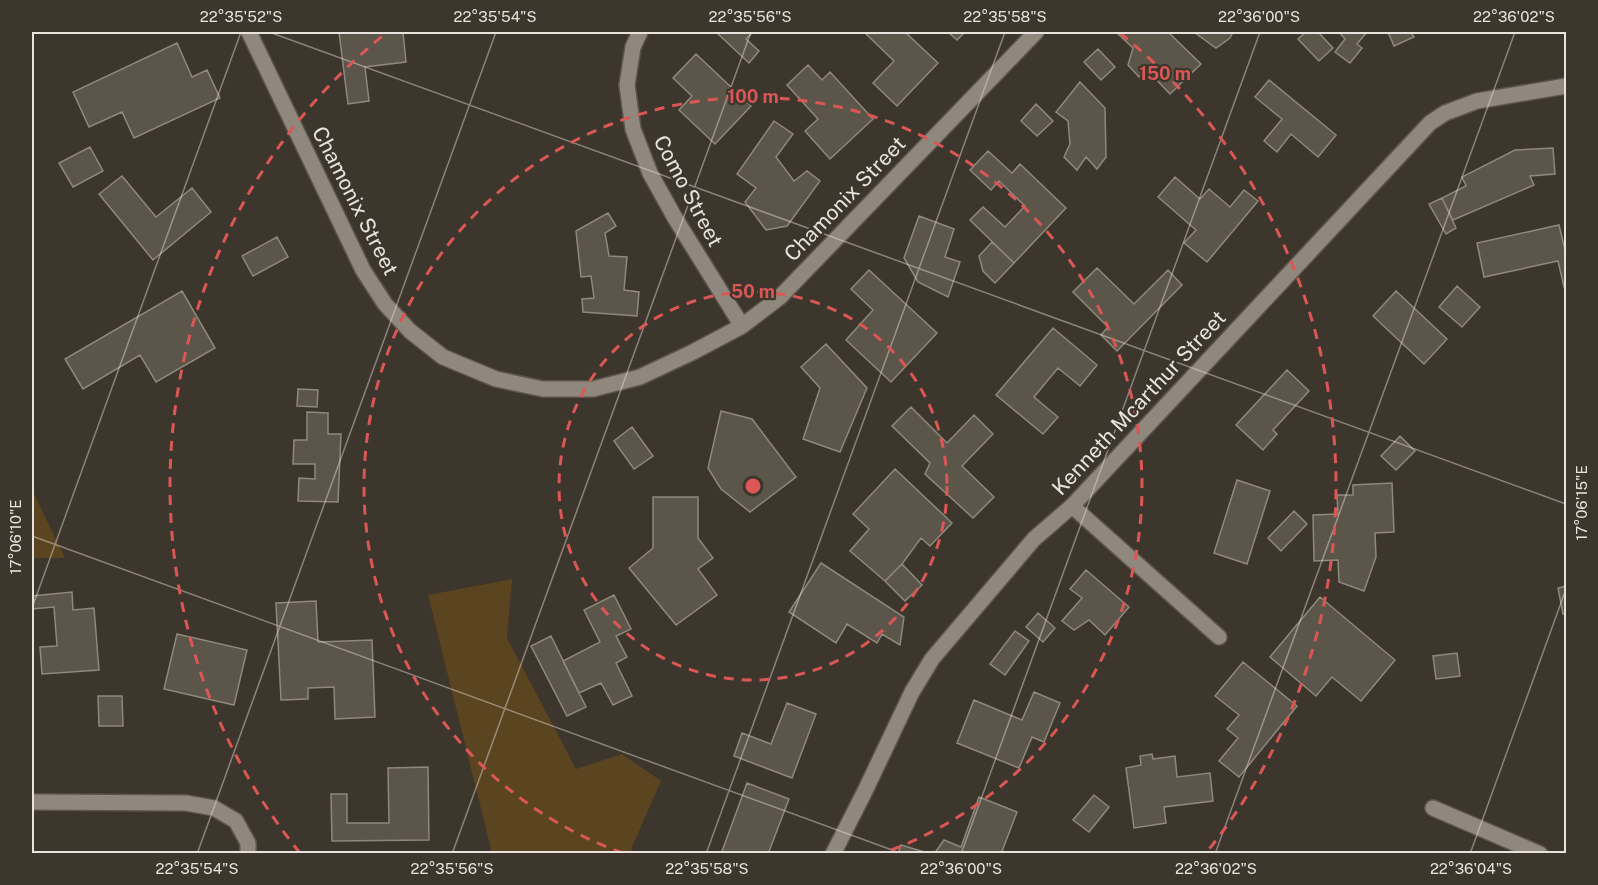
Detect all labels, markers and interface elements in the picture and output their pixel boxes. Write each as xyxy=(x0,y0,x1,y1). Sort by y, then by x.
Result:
text: 22°35'52"S xyxy=(200,8,282,25)
text: 22°35'54"S xyxy=(453,8,537,25)
text: 22°35'56"S xyxy=(709,8,791,25)
text: 22°35'58"S xyxy=(963,8,1047,25)
text: 22°36'00"S xyxy=(1218,8,1300,25)
text: 22°36'02"S xyxy=(1473,8,1555,25)
text: 150 m xyxy=(1139,63,1191,84)
text: 100 m xyxy=(727,86,779,107)
street label: Chamonix Street xyxy=(307,122,404,279)
street label: Como Street xyxy=(649,131,728,251)
street label: Chamonix Street xyxy=(779,131,911,266)
text: 50 m xyxy=(731,281,775,302)
street label: Kenneth Mcarthur Street xyxy=(1047,305,1231,500)
text: 17°06'15"E xyxy=(1573,465,1590,541)
centre of rings xyxy=(743,476,763,496)
text: 17°06'10"E xyxy=(7,499,24,575)
text: 22°35'54"S xyxy=(155,860,239,877)
text: 22°35'56"S xyxy=(411,860,493,877)
text: 22°35'58"S xyxy=(665,860,749,877)
text: 22°36'00"S xyxy=(920,860,1002,877)
text: 22°36'02"S xyxy=(1175,860,1257,877)
text: 22°36'04"S xyxy=(1430,860,1512,877)

